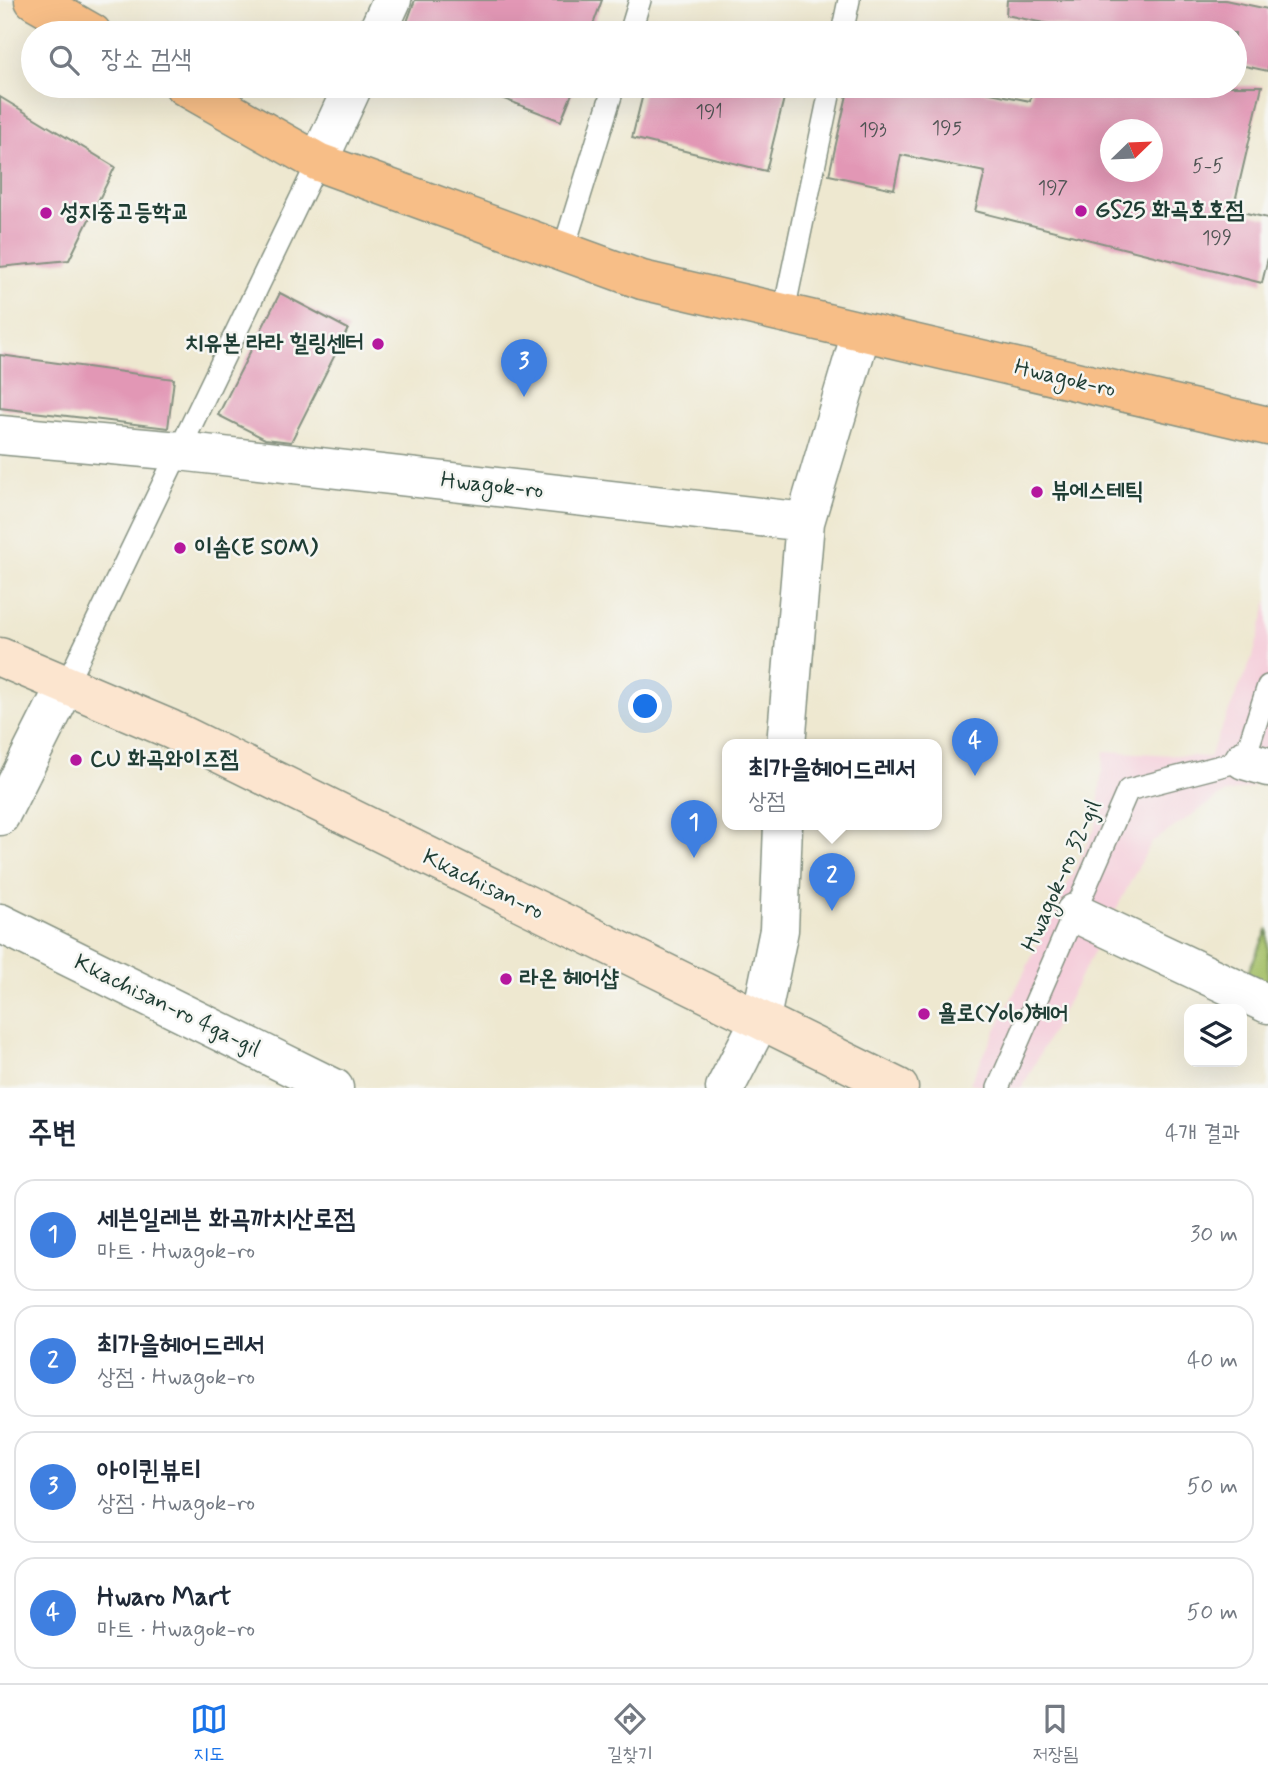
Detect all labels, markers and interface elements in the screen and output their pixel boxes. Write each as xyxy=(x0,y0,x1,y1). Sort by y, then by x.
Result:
search box xyxy=(21,21,1247,98)
icon: search xyxy=(45,41,83,79)
text: 장소 검색 xyxy=(101,43,192,77)
house number: 191 xyxy=(695,100,723,125)
house number: 195 xyxy=(932,116,962,141)
house number: 193 xyxy=(859,118,887,143)
north arrow xyxy=(1100,119,1163,182)
house number: 5-5 xyxy=(1192,154,1224,179)
house number: 197 xyxy=(1038,176,1068,201)
place label: GS25 화곡호호점 xyxy=(1095,196,1245,226)
place label: 성지중고등학교 xyxy=(60,198,190,228)
marker: GS25 화곡호호점 xyxy=(1073,203,1089,219)
marker: 성지중고등학교 xyxy=(38,205,54,221)
house number: 199 xyxy=(1202,226,1232,251)
place label: 치유본 라라 힐링센터 xyxy=(185,329,364,359)
marker: 치유본 라라 힐링센터 xyxy=(370,336,386,352)
pin: 3 xyxy=(501,339,547,397)
street label: Hwagok-ro xyxy=(1011,353,1119,407)
street label: Hwagok-ro xyxy=(439,466,545,508)
place label: 뷰에스테틱 xyxy=(1051,477,1144,507)
marker: 뷰에스테틱 xyxy=(1029,484,1045,500)
place label: 이솜(E SOM) xyxy=(194,533,319,563)
marker: 이솜(E SOM) xyxy=(172,540,188,556)
your location xyxy=(628,689,662,723)
pin: 4 xyxy=(952,718,998,776)
popup xyxy=(722,739,942,830)
place label: CU 화곡와이즈점 xyxy=(90,745,239,775)
marker: CU 화곡와이즈점 xyxy=(68,752,84,768)
text: 최가을헤어드레서 xyxy=(748,753,916,787)
text: 상점 xyxy=(748,787,785,817)
street label: Hwagok-ro 32-gil xyxy=(1015,795,1111,957)
pin: 1 xyxy=(671,800,717,858)
street label: Kkachisan-ro xyxy=(417,843,549,927)
pin: 2 xyxy=(809,853,855,911)
street label: Kkachisan-ro 4ga-gil xyxy=(69,948,265,1064)
place label: 라온 헤어샵 xyxy=(519,964,619,994)
marker: 라온 헤어샵 xyxy=(498,971,514,987)
place label: 욜로(Yolo)헤어 xyxy=(938,999,1068,1029)
map controls xyxy=(1184,1004,1247,1067)
button: layers xyxy=(1184,1004,1247,1067)
marker: 욜로(Yolo)헤어 xyxy=(916,1006,932,1022)
text: 주변 xyxy=(28,1114,76,1153)
text: 4개 결과 xyxy=(1165,1119,1240,1149)
text: 세븐일레븐 화곡까치산로점 xyxy=(97,1203,355,1237)
text: 1 xyxy=(48,1220,58,1250)
text: 30 m xyxy=(1190,1220,1238,1250)
text: 마트 · Hwagok-ro xyxy=(97,1237,255,1267)
text: 최가을헤어드레서 xyxy=(97,1329,264,1363)
text: 2 xyxy=(47,1346,59,1376)
text: 40 m xyxy=(1187,1346,1238,1376)
text: 상점 · Hwagok-ro xyxy=(97,1363,255,1393)
text: 아이퀸뷰티 xyxy=(97,1455,202,1489)
text: 3 xyxy=(48,1472,58,1502)
text: 50 m xyxy=(1187,1472,1238,1502)
text: 상점 · Hwagok-ro xyxy=(97,1489,255,1519)
text: Hwaro Mart xyxy=(97,1581,231,1615)
text: 4 xyxy=(46,1598,60,1628)
text: 50 m xyxy=(1187,1598,1238,1628)
text: 마트 · Hwagok-ro xyxy=(97,1615,255,1645)
tab: 지도 xyxy=(190,1700,228,1767)
tab: 길찾기 xyxy=(607,1700,653,1767)
tab: 저장됨 xyxy=(1032,1700,1078,1767)

